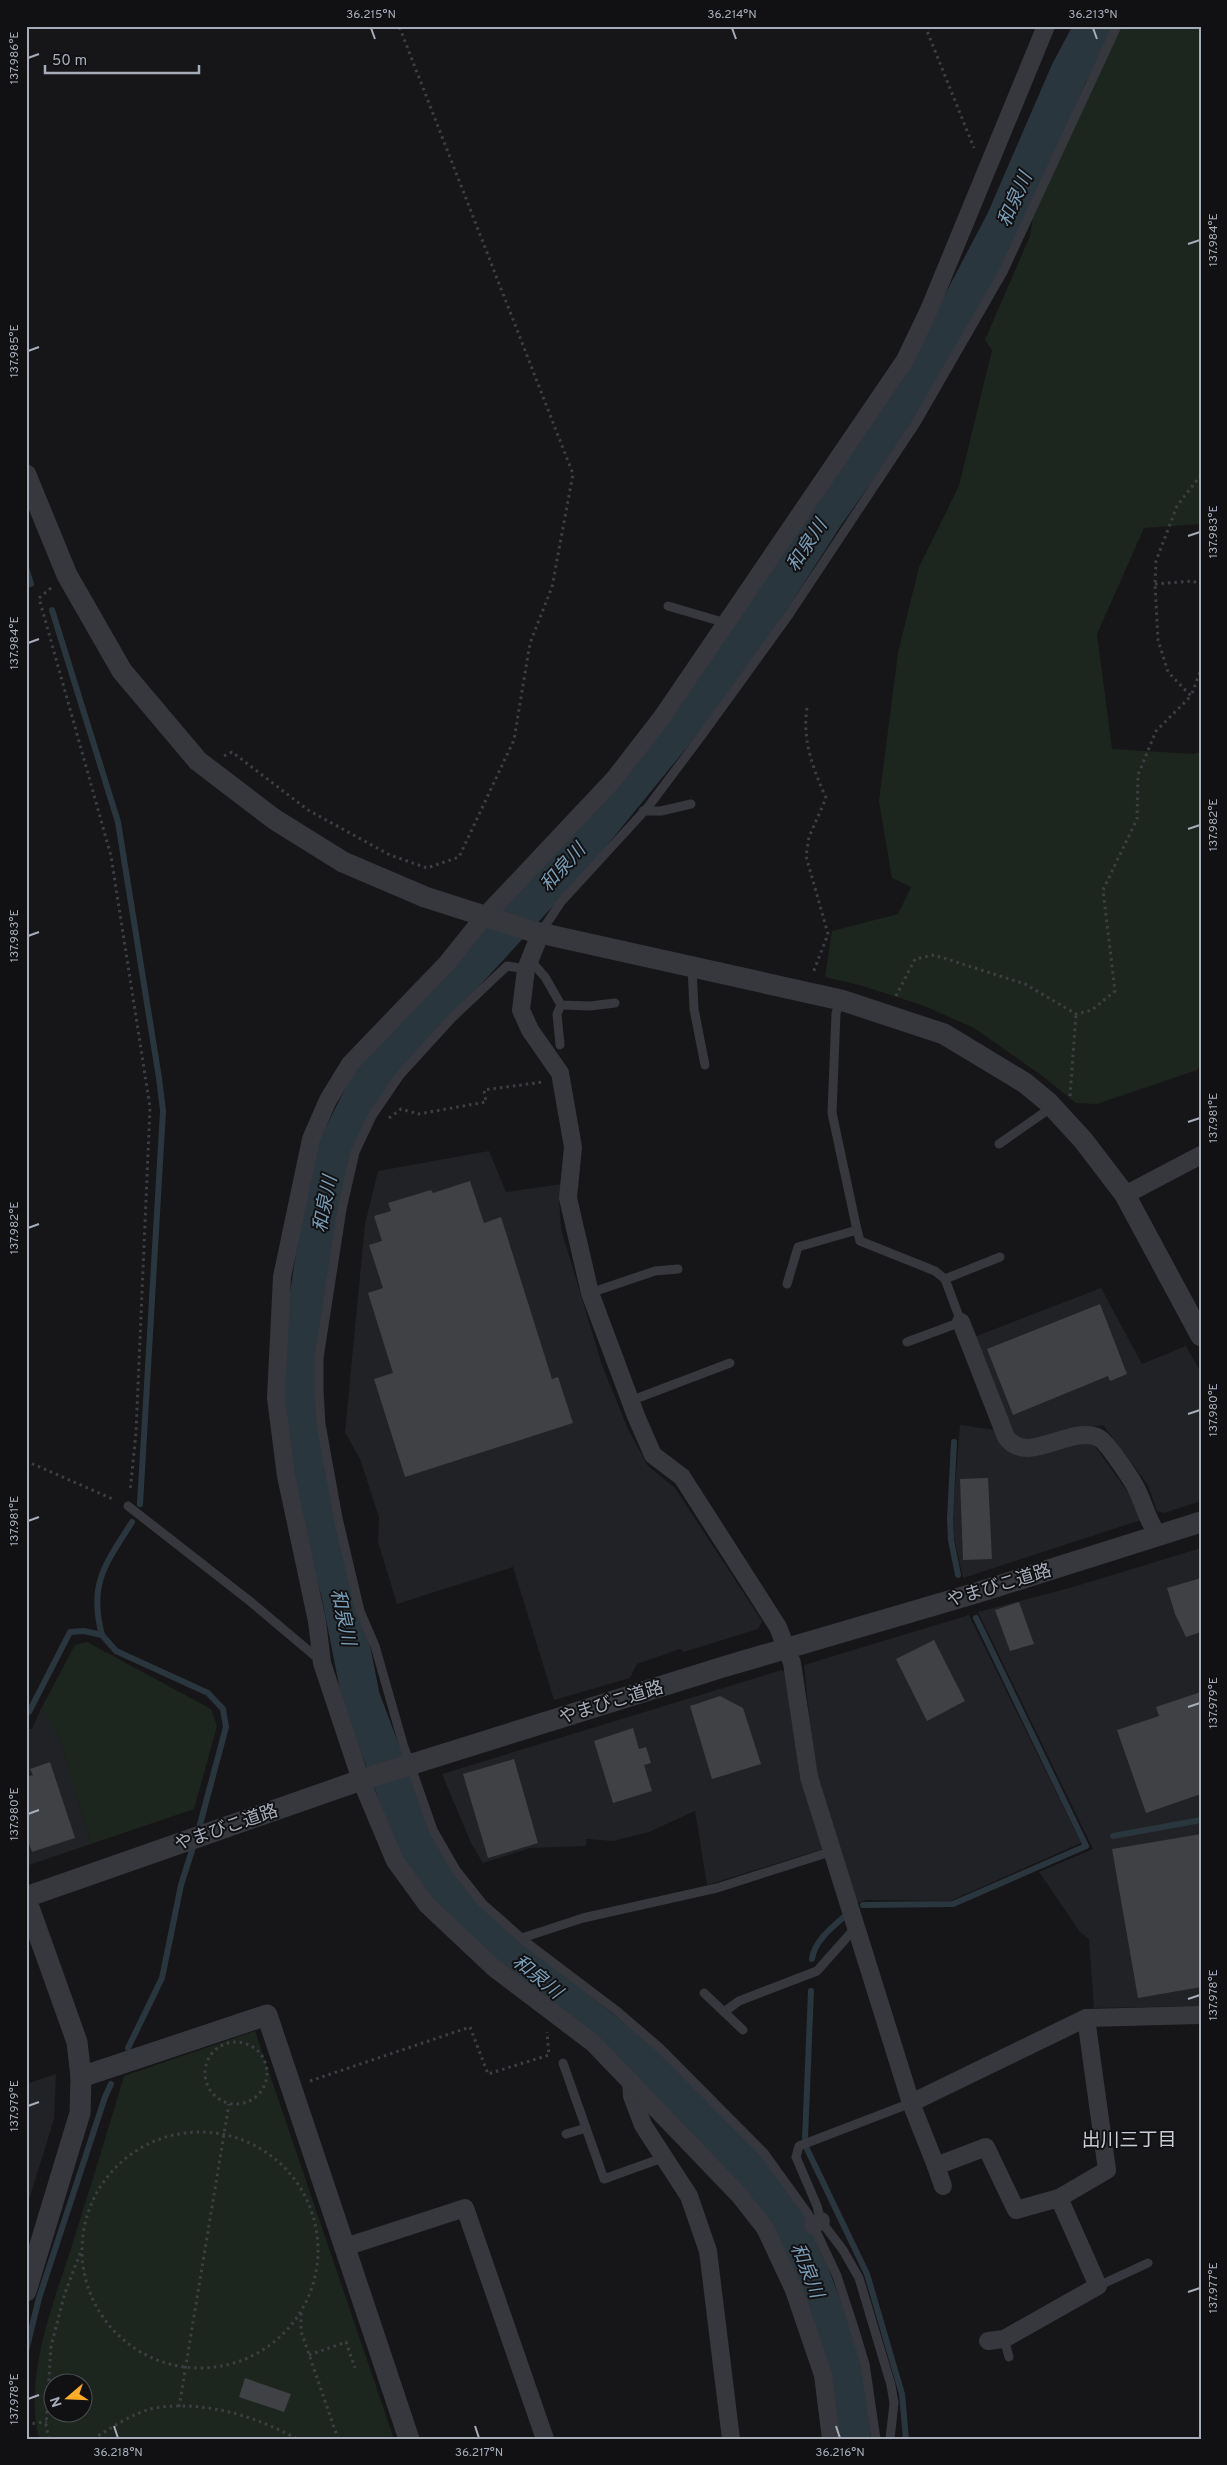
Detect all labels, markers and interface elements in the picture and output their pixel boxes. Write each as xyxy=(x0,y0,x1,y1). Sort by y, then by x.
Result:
text: 36.215°N xyxy=(346,7,396,23)
text: 36.214°N xyxy=(707,7,757,23)
text: 36.213°N xyxy=(1068,7,1118,23)
text: 137.986°E xyxy=(7,31,23,85)
scale bar xyxy=(45,42,199,74)
text: 50 m xyxy=(52,52,87,71)
water label: 和泉川 xyxy=(993,167,1039,231)
text: 137.984°E xyxy=(1206,213,1222,267)
text: 137.985°E xyxy=(7,324,23,378)
text: 137.983°E xyxy=(1206,505,1222,559)
water label: 和泉川 xyxy=(782,514,834,577)
text: 137.984°E xyxy=(7,616,23,670)
text: 137.982°E xyxy=(1206,798,1222,852)
water label: 和泉川 xyxy=(535,838,593,898)
text: 137.983°E xyxy=(7,909,23,963)
text: 137.981°E xyxy=(1206,1093,1222,1143)
water label: 和泉川 xyxy=(309,1172,344,1235)
text: 137.982°E xyxy=(7,1201,23,1255)
text: 137.980°E xyxy=(1206,1383,1222,1437)
text: 137.981°E xyxy=(7,1496,23,1546)
street label: やまびこ道路 xyxy=(944,1560,1054,1613)
water label: 和泉川 xyxy=(324,1587,360,1650)
street label: やまびこ道路 xyxy=(556,1677,666,1730)
text: 137.979°E xyxy=(1206,1677,1222,1729)
text: 137.980°E xyxy=(7,1787,23,1841)
street label: やまびこ道路 xyxy=(172,1800,281,1857)
water label: 和泉川 xyxy=(507,1950,568,2006)
text: 137.978°E xyxy=(1206,1969,1222,2021)
text: 137.979°E xyxy=(7,2080,23,2132)
district label: 出川三丁目 xyxy=(1081,2129,1177,2153)
water label: 和泉川 xyxy=(784,2240,829,2304)
text: 137.977°E xyxy=(1206,2262,1222,2314)
north arrow xyxy=(42,2372,92,2422)
text: 137.978°E xyxy=(7,2373,23,2425)
text: N xyxy=(47,2394,67,2409)
text: 36.218°N xyxy=(93,2445,143,2461)
text: 36.217°N xyxy=(455,2445,503,2461)
text: 36.216°N xyxy=(815,2445,865,2461)

